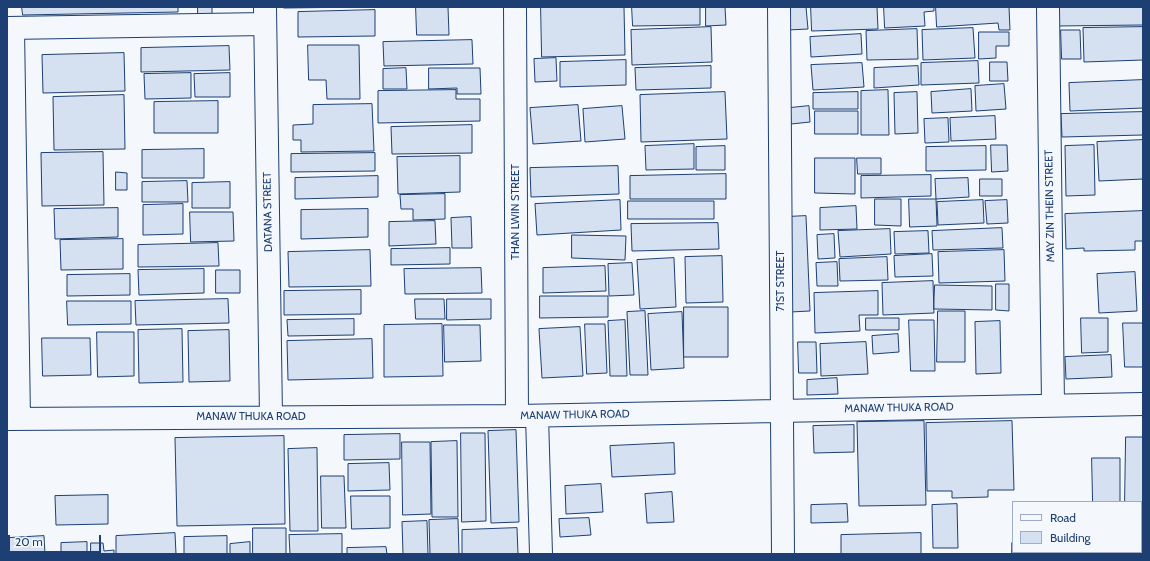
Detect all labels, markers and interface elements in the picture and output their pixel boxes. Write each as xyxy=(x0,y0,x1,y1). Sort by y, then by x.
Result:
street label: MAY ZIN THEIN STREET xyxy=(1042,150,1058,262)
street label: THAN LWIN STREET xyxy=(509,164,523,260)
street label: DATANA STREET xyxy=(261,172,275,252)
street label: 71ST STREET xyxy=(774,251,788,311)
street label: MANAW THUKA ROAD xyxy=(844,400,954,416)
street label: MANAW THUKA ROAD xyxy=(520,407,630,423)
street label: MANAW THUKA ROAD xyxy=(196,410,306,424)
legend xyxy=(1012,501,1142,553)
text: Road xyxy=(1050,510,1076,525)
scale bar xyxy=(10,527,103,553)
text: Building xyxy=(1050,530,1091,545)
text: 20 m xyxy=(15,534,43,549)

